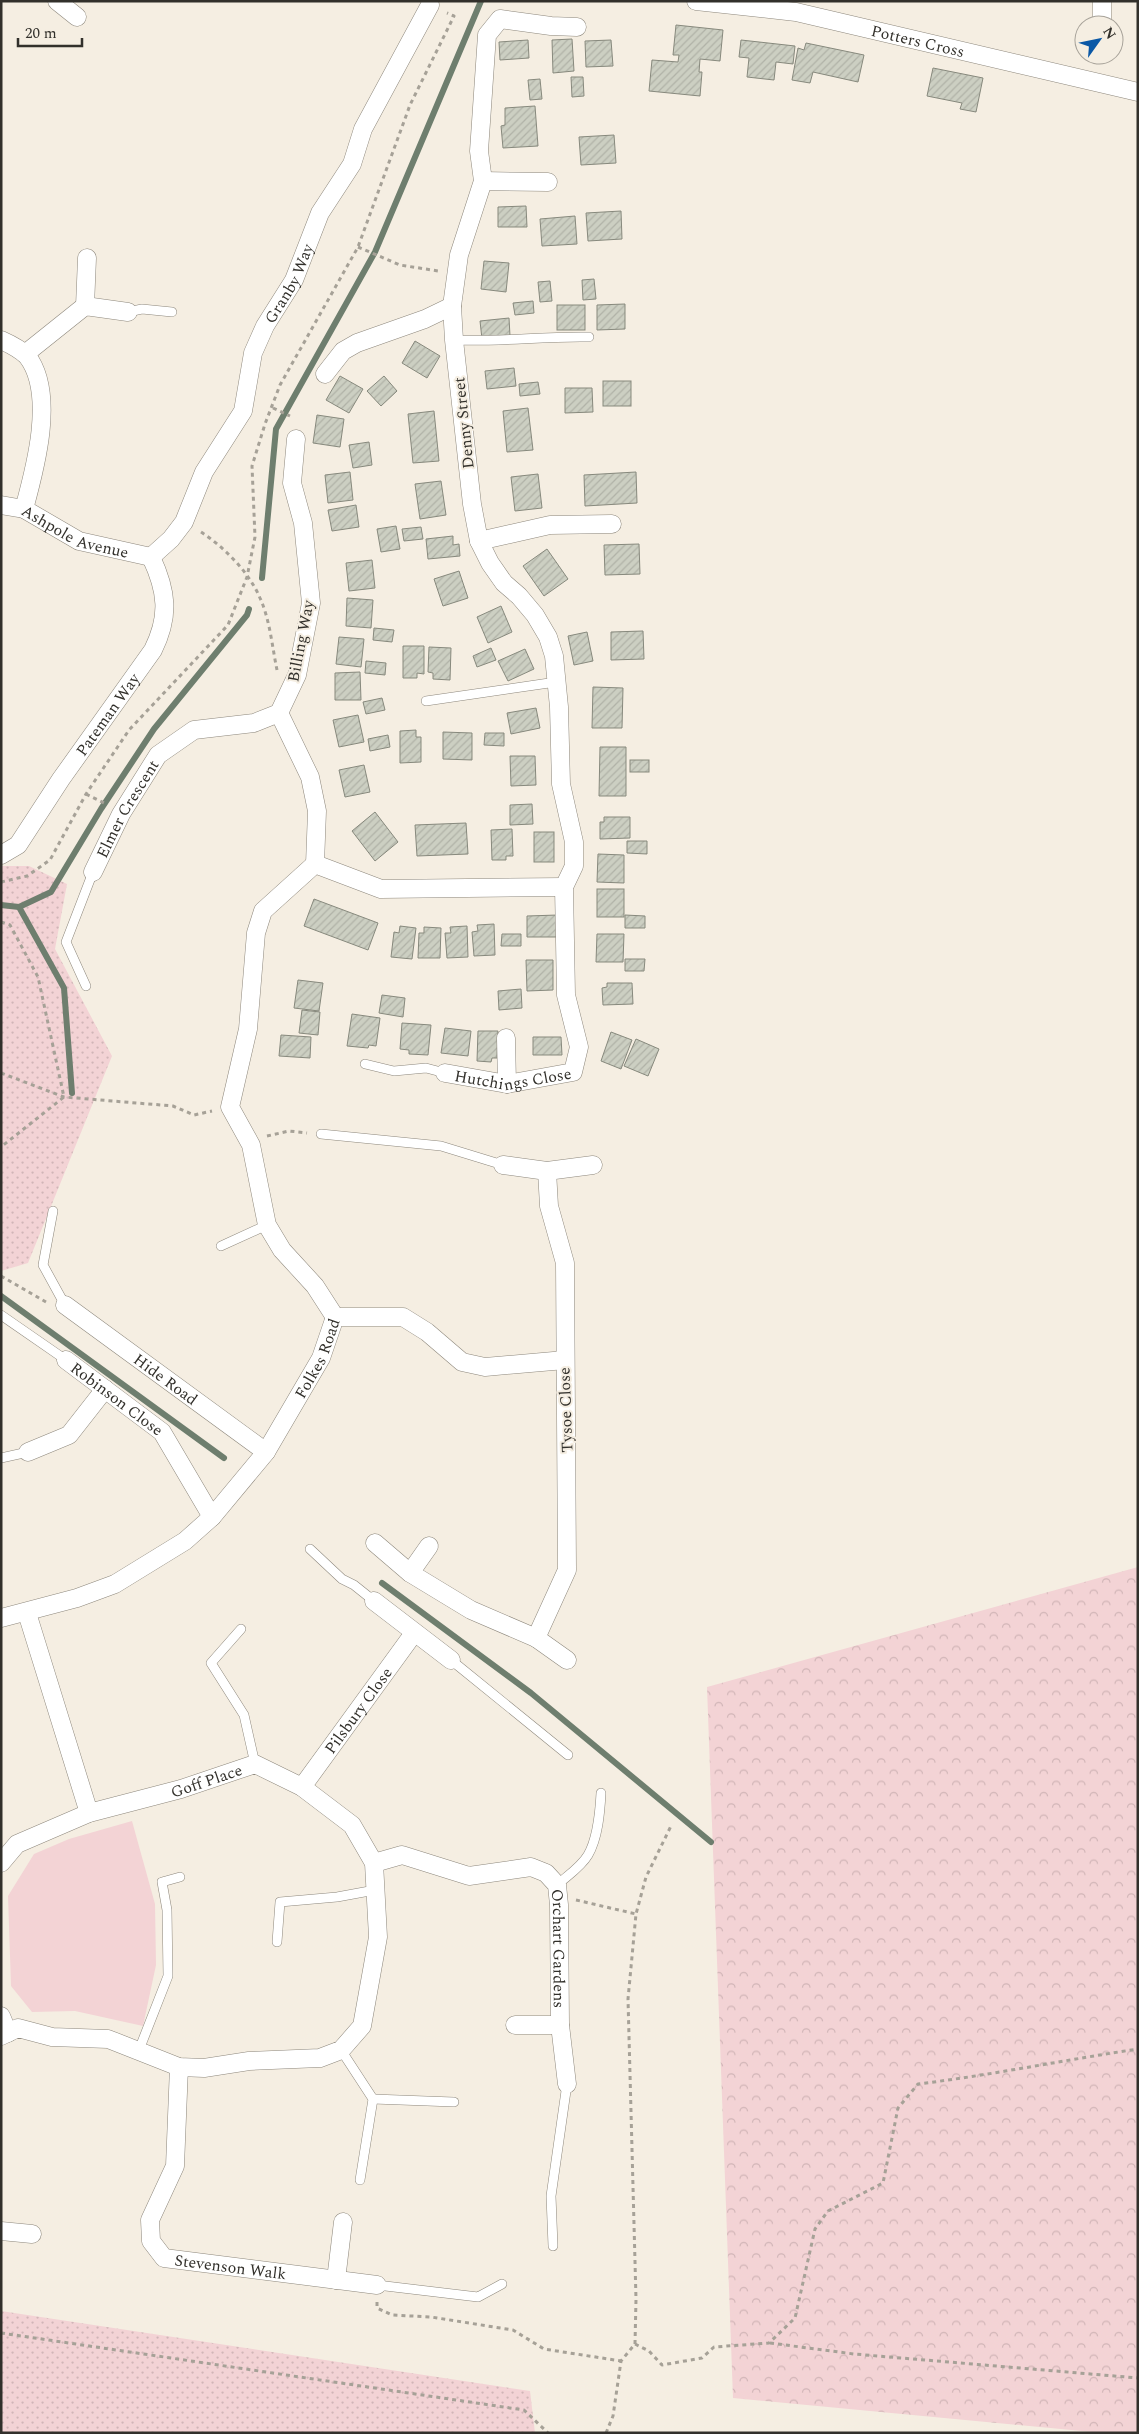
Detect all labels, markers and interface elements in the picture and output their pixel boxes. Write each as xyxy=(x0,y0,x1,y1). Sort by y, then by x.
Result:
scale bar xyxy=(18,15,81,47)
north arrow xyxy=(1074,15,1124,65)
street label: Potters Cross xyxy=(869,19,967,64)
text: 20 m xyxy=(25,22,57,45)
text: N xyxy=(1098,23,1121,44)
street label: Granby Way xyxy=(259,239,320,328)
street label: Denny Street xyxy=(447,375,481,470)
street label: Ashpole Avenue xyxy=(17,499,131,565)
street label: Billing Way xyxy=(281,597,321,684)
street label: Pateman Way xyxy=(70,667,147,761)
street label: Elmer Crescent xyxy=(90,755,165,862)
street label: Hutchings Close xyxy=(453,1062,573,1097)
street label: Folkes Road xyxy=(289,1315,347,1403)
street label: Hide Road xyxy=(128,1348,203,1411)
street label: Robinson Close xyxy=(65,1356,168,1442)
street label: Tysoe Close xyxy=(553,1367,579,1453)
street label: Pilsbury Close xyxy=(319,1662,399,1759)
street label: Goff Place xyxy=(168,1758,246,1804)
street label: Orchart Gardens xyxy=(544,1888,571,2008)
street label: Stevenson Walk xyxy=(173,2248,288,2286)

